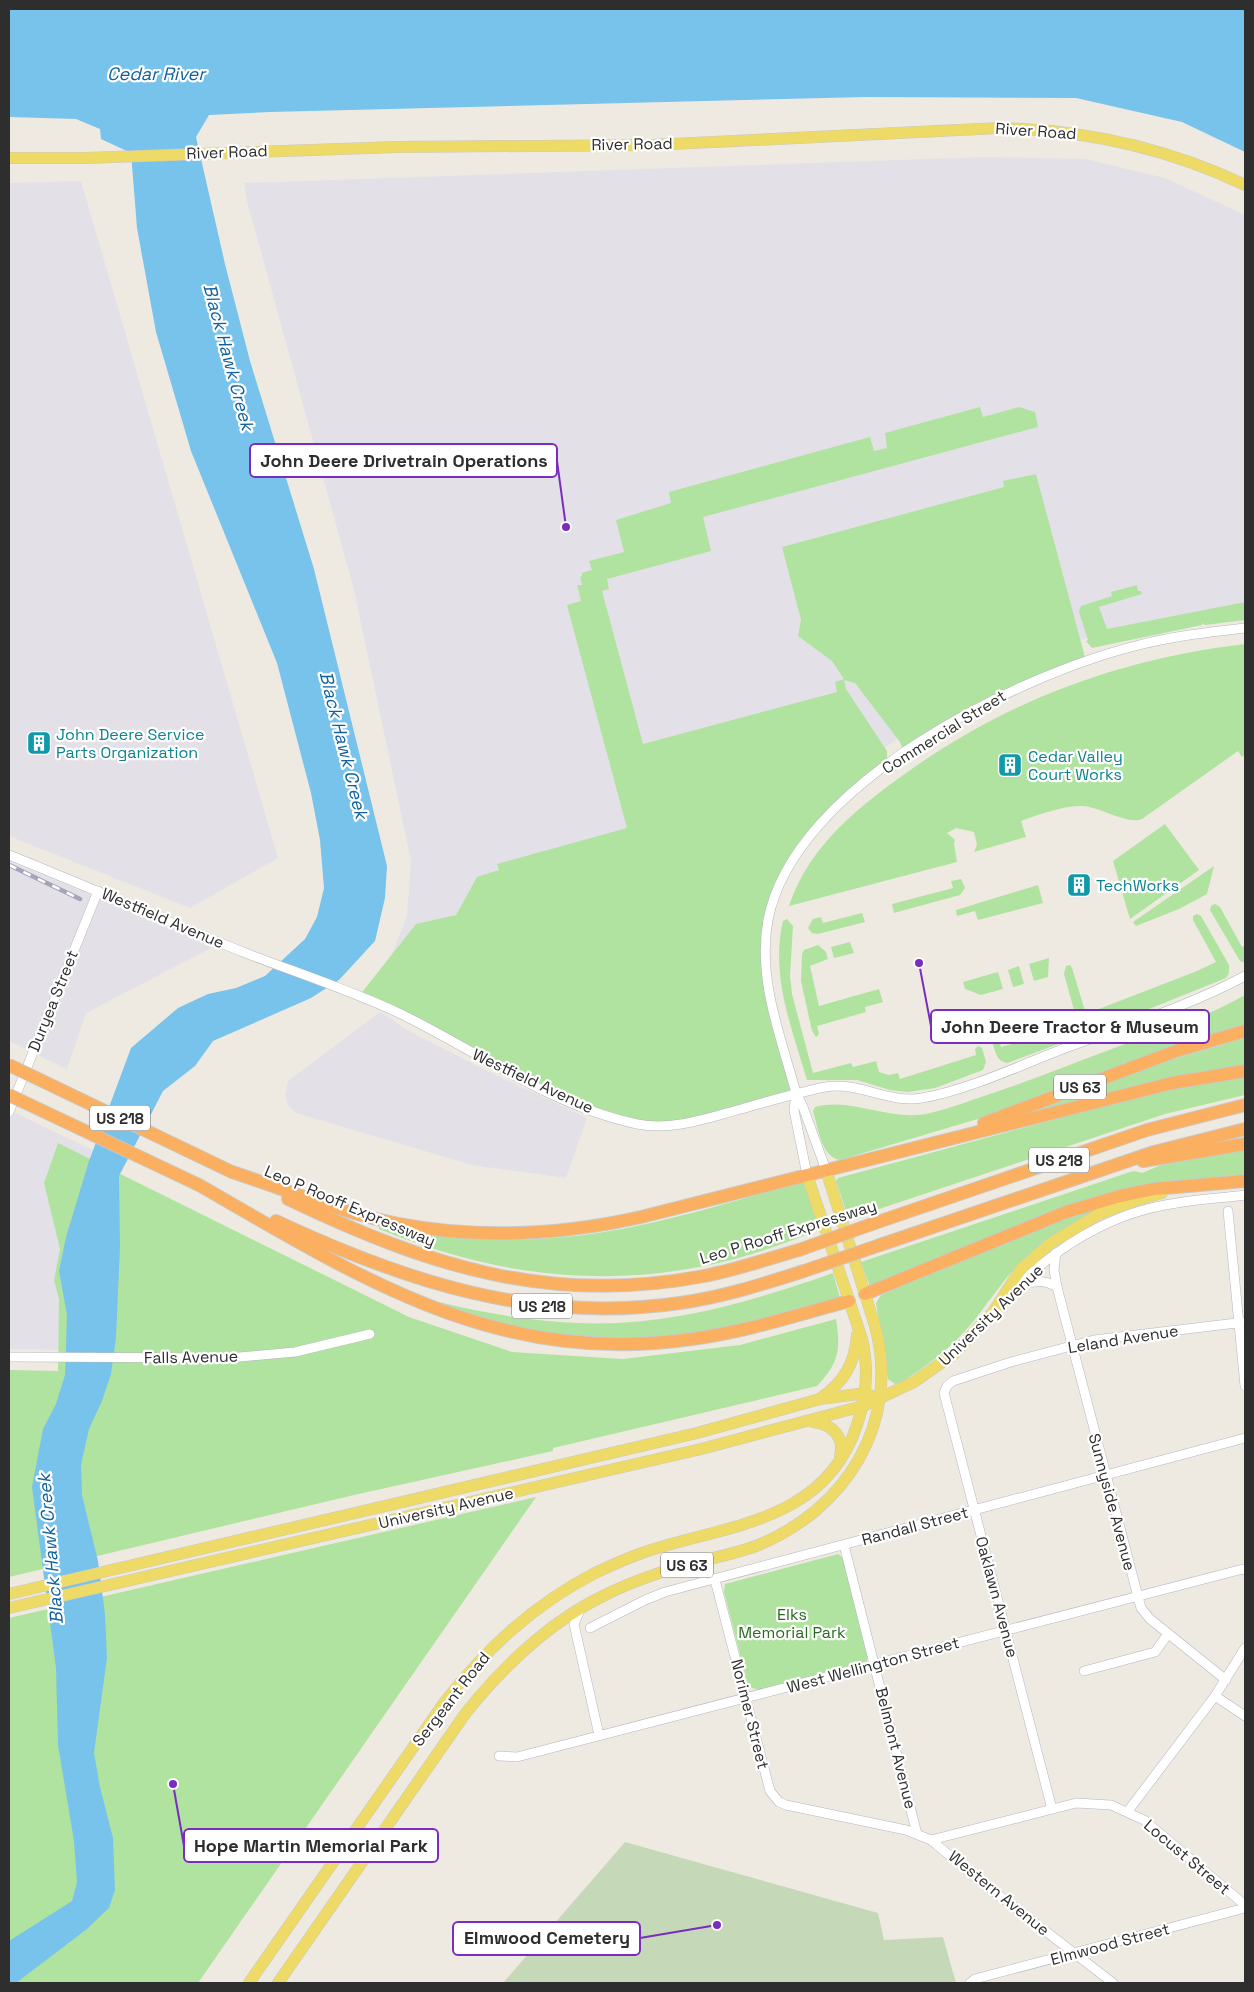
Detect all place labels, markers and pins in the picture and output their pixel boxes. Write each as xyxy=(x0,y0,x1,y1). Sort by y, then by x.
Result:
callout: John Deere Drivetrain Operations xyxy=(250,444,557,477)
place label: John Deere Service Parts Organization xyxy=(56,724,204,763)
building icon: John Deere Service Parts Organization xyxy=(26,730,52,756)
place label: Cedar Valley Court Works xyxy=(1028,746,1123,785)
building icon: Cedar Valley Court Works xyxy=(997,752,1023,778)
building icon: TechWorks xyxy=(1066,872,1092,898)
place label: TechWorks xyxy=(1096,875,1179,896)
callout: John Deere Tractor & Museum xyxy=(931,1010,1209,1043)
callout: Hope Martin Memorial Park xyxy=(184,1829,438,1862)
callout: Elmwood Cemetery xyxy=(453,1922,640,1955)

